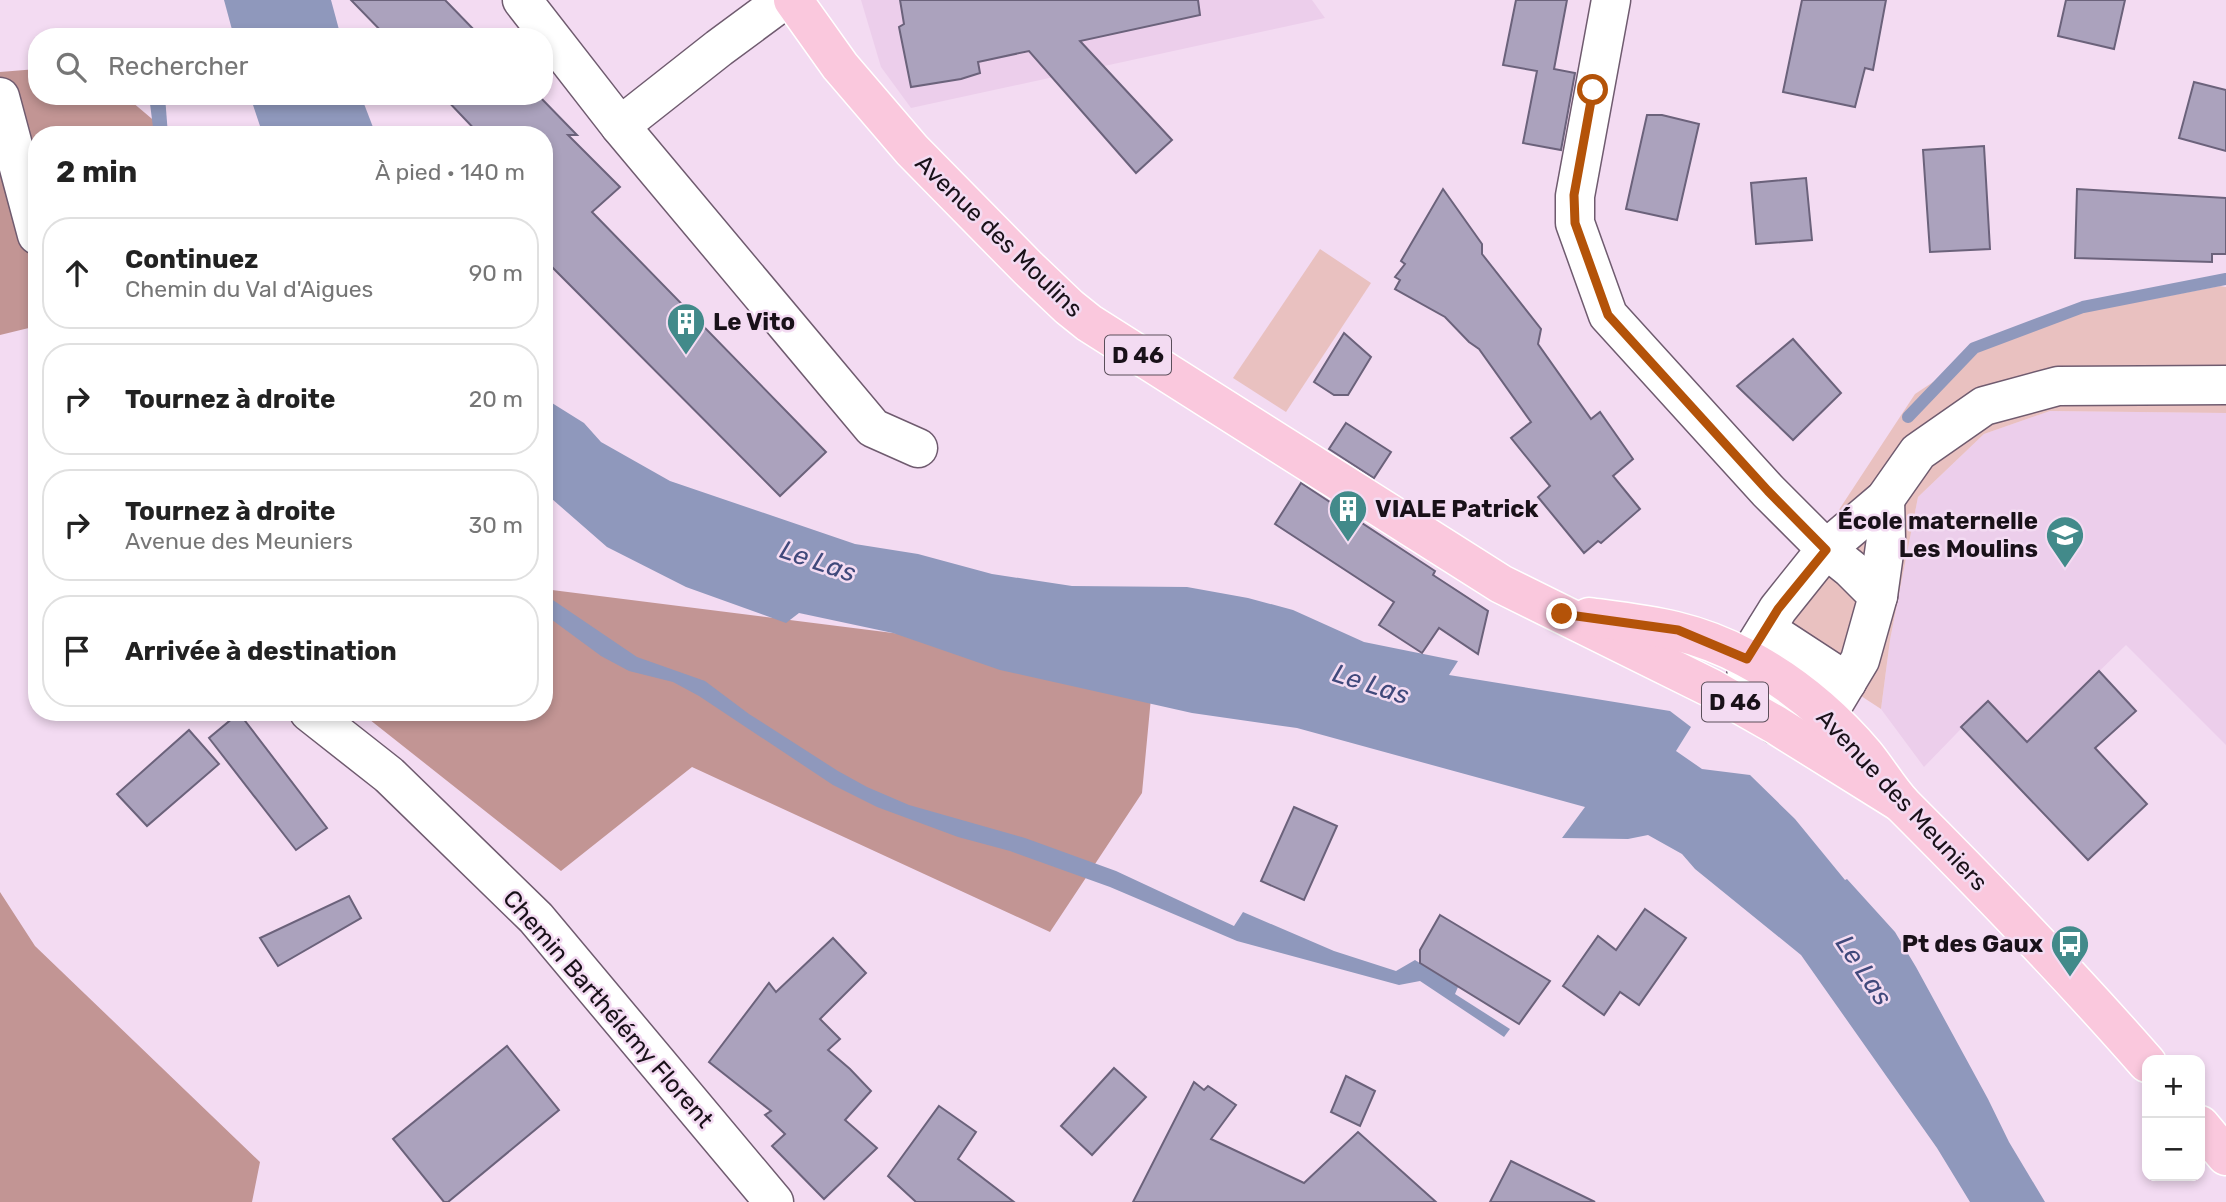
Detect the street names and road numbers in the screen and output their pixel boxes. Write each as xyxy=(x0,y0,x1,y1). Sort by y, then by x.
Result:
street label: Avenue des Moulins xyxy=(910,149,1088,323)
road number: D 46 xyxy=(1105,336,1171,374)
road number: D 46 xyxy=(1702,682,1768,722)
street label: Avenue des Meuniers xyxy=(1811,703,1993,897)
street label: Chemin Barthélémy Florent xyxy=(497,884,719,1134)

